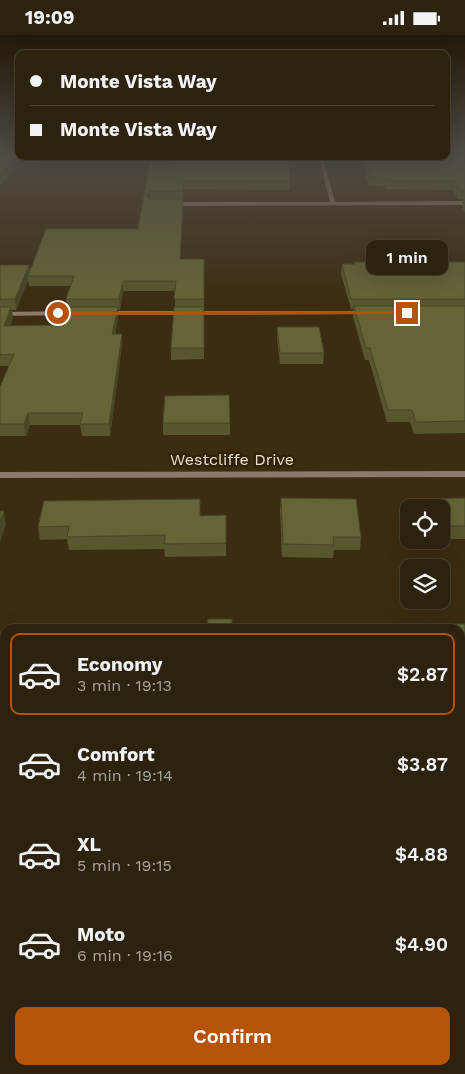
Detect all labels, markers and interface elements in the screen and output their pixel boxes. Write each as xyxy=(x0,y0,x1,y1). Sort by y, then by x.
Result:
text: 19:09 xyxy=(25,6,75,29)
text: Monte Vista Way xyxy=(60,70,217,93)
text: Monte Vista Way xyxy=(60,118,217,141)
callout: 1 min xyxy=(366,241,448,275)
text: 1 min xyxy=(386,248,428,267)
route start xyxy=(47,302,69,324)
route end xyxy=(396,302,418,324)
street label: Westcliffe Drive xyxy=(170,450,294,469)
map controls xyxy=(400,499,450,609)
button: locate xyxy=(400,499,450,549)
button: layers xyxy=(400,559,450,609)
icon: car xyxy=(17,652,62,697)
text: Economy xyxy=(77,653,162,676)
text: $2.87 xyxy=(397,663,448,686)
text: 3 min · 19:13 xyxy=(77,676,172,695)
icon: car xyxy=(17,742,62,787)
text: Comfort xyxy=(77,743,155,766)
text: $3.87 xyxy=(397,753,448,776)
text: 4 min · 19:14 xyxy=(77,766,173,785)
icon: car xyxy=(17,832,62,877)
text: XL xyxy=(77,833,101,856)
text: $4.88 xyxy=(395,843,448,866)
text: 5 min · 19:15 xyxy=(77,856,172,875)
icon: car xyxy=(17,922,62,967)
text: Moto xyxy=(77,923,125,946)
text: $4.90 xyxy=(395,933,448,956)
text: 6 min · 19:16 xyxy=(77,946,173,965)
button: Confirm xyxy=(15,1007,450,1065)

